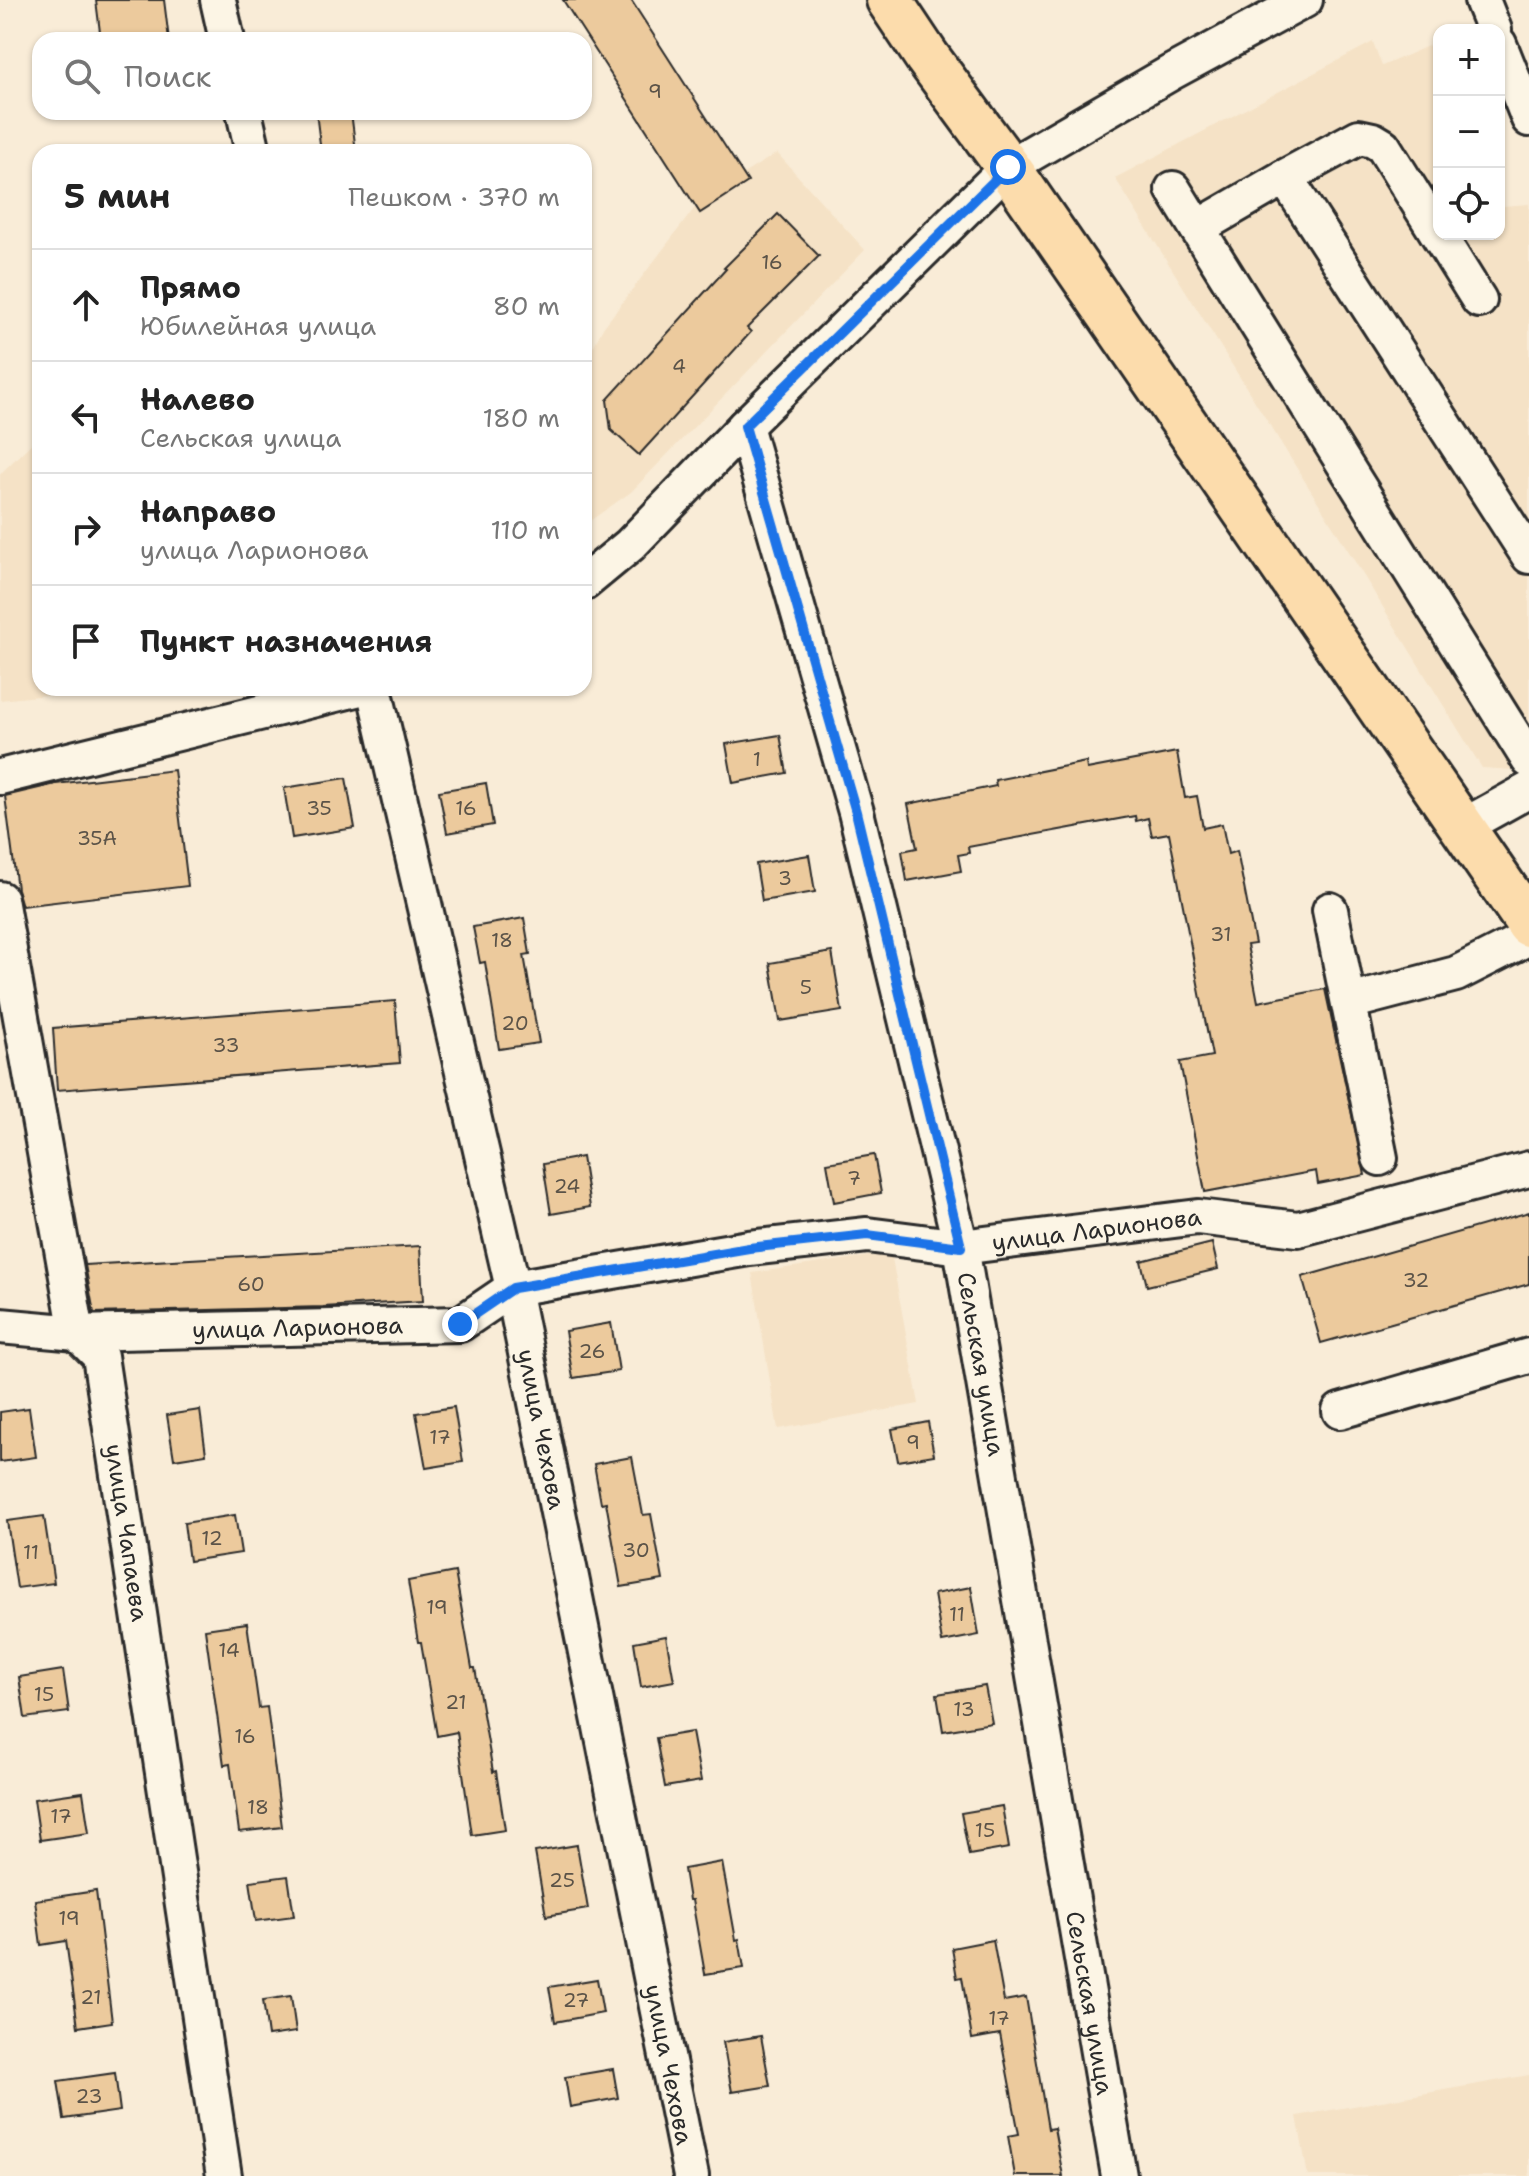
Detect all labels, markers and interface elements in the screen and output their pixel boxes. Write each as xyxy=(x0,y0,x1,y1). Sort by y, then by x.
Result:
map controls xyxy=(1433,24,1505,240)
button: + xyxy=(1433,24,1505,96)
search box xyxy=(32,32,592,120)
icon: search xyxy=(60,54,104,98)
text: Поиск xyxy=(124,56,212,97)
house number: 9 xyxy=(648,78,662,104)
button: − xyxy=(1433,96,1505,168)
route start xyxy=(990,149,1026,185)
button: locate xyxy=(1433,168,1505,240)
text: 5 мин xyxy=(64,173,171,219)
text: Пешком · 370 m xyxy=(348,179,560,214)
house number: 16 xyxy=(761,249,783,275)
text: Прямо xyxy=(140,267,241,308)
icon: ahead xyxy=(64,283,108,327)
text: 80 m xyxy=(493,288,560,323)
text: Юбилейная улица xyxy=(140,308,376,343)
house number: 4 xyxy=(672,353,686,379)
text: Налево xyxy=(140,379,255,420)
icon: left xyxy=(64,395,108,439)
text: 180 m xyxy=(482,400,560,435)
text: Сельская улица xyxy=(140,420,341,455)
text: Направо xyxy=(140,491,276,532)
icon: right xyxy=(64,507,108,551)
text: 110 m xyxy=(490,512,560,547)
text: улица Ларионова xyxy=(140,532,368,567)
icon: arrive xyxy=(64,619,108,663)
text: Пункт назначения xyxy=(140,621,432,662)
house number: 1 xyxy=(753,746,761,772)
house number: 35 xyxy=(306,795,332,821)
house number: 16 xyxy=(455,795,477,821)
house number: 35А xyxy=(77,825,117,851)
house number: 3 xyxy=(778,865,792,891)
house number: 31 xyxy=(1210,921,1232,947)
house number: 18 xyxy=(491,927,513,953)
house number: 5 xyxy=(800,974,812,1000)
house number: 20 xyxy=(501,1010,529,1036)
house number: 33 xyxy=(213,1032,239,1058)
house number: 7 xyxy=(847,1165,861,1191)
house number: 24 xyxy=(554,1173,580,1199)
street label: улица Ларионова xyxy=(990,1201,1203,1259)
house number: 32 xyxy=(1403,1267,1429,1293)
street label: Сельская улица xyxy=(950,1270,1012,1459)
house number: 60 xyxy=(237,1271,265,1297)
route end xyxy=(442,1306,478,1342)
street label: улица Ларионова xyxy=(192,1309,404,1346)
house number: 26 xyxy=(578,1338,606,1364)
street label: улица Чехова xyxy=(510,1346,573,1512)
house number: 17 xyxy=(429,1424,451,1450)
house number: 9 xyxy=(906,1429,920,1455)
street label: улица Чапаева xyxy=(97,1442,156,1624)
house number: 12 xyxy=(201,1525,223,1551)
house number: 30 xyxy=(622,1537,650,1563)
house number: 11 xyxy=(23,1539,39,1565)
house number: 19 xyxy=(426,1594,448,1620)
house number: 11 xyxy=(949,1601,965,1627)
house number: 14 xyxy=(218,1637,240,1663)
house number: 15 xyxy=(34,1681,54,1707)
house number: 21 xyxy=(445,1689,467,1715)
house number: 13 xyxy=(953,1696,975,1722)
house number: 16 xyxy=(234,1723,256,1749)
house number: 18 xyxy=(247,1794,269,1820)
house number: 17 xyxy=(50,1803,72,1829)
house number: 15 xyxy=(975,1817,995,1843)
house number: 25 xyxy=(549,1867,575,1893)
house number: 19 xyxy=(58,1905,80,1931)
street label: Сельская улица xyxy=(1058,1909,1121,2097)
street label: улица Чехова xyxy=(637,1982,700,2148)
house number: 21 xyxy=(80,1984,102,2010)
house number: 27 xyxy=(563,1987,589,2013)
house number: 17 xyxy=(988,2005,1010,2031)
house number: 23 xyxy=(76,2083,102,2109)

